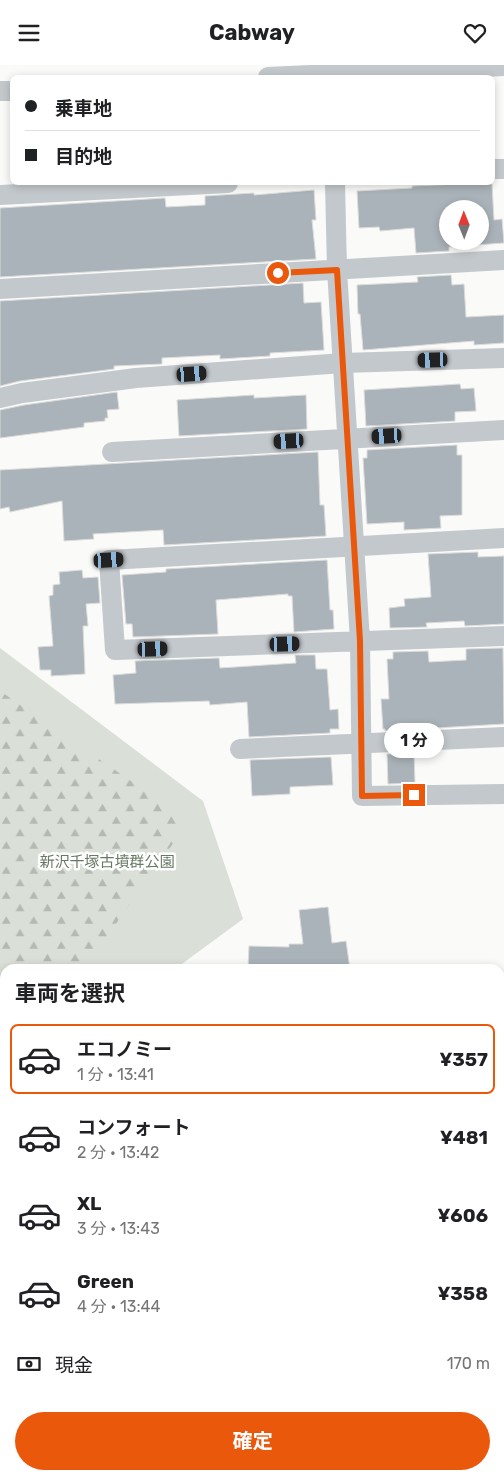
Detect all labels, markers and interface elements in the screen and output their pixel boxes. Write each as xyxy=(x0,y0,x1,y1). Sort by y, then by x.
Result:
icon: menu xyxy=(15,19,43,47)
text: Cabway xyxy=(209,19,295,46)
icon: heart xyxy=(461,19,489,47)
text: 乗車地 xyxy=(55,97,112,120)
text: 目的地 xyxy=(55,145,112,168)
north arrow xyxy=(439,200,489,250)
map controls xyxy=(439,200,489,250)
route start xyxy=(267,262,289,284)
car xyxy=(417,352,448,368)
car xyxy=(176,365,207,383)
car xyxy=(371,428,402,444)
car xyxy=(273,433,304,449)
car xyxy=(93,552,124,568)
car xyxy=(269,636,300,652)
car xyxy=(137,641,168,657)
callout: 1 分 xyxy=(384,723,444,757)
text: 1 分 xyxy=(400,731,428,750)
route end xyxy=(403,784,425,806)
park label: 新沢千塚古墳群公園 xyxy=(39,853,175,871)
text: 車両を選択 xyxy=(15,980,125,1007)
icon: car xyxy=(17,1037,62,1082)
text: エコノミー xyxy=(77,1038,172,1061)
text: ¥357 xyxy=(439,1048,488,1071)
text: 1 分 · 13:41 xyxy=(77,1065,154,1084)
icon: car xyxy=(17,1115,62,1160)
text: コンフォート xyxy=(77,1116,190,1139)
text: ¥481 xyxy=(440,1126,488,1149)
text: 2 分 · 13:42 xyxy=(77,1143,159,1162)
text: XL xyxy=(77,1192,101,1215)
icon: car xyxy=(17,1193,62,1238)
text: ¥606 xyxy=(437,1204,488,1227)
text: 3 分 · 13:43 xyxy=(77,1219,160,1238)
text: Green xyxy=(77,1270,134,1293)
icon: car xyxy=(17,1271,62,1316)
text: ¥358 xyxy=(437,1282,488,1305)
text: 4 分 · 13:44 xyxy=(77,1297,160,1316)
icon: cash xyxy=(15,1350,43,1378)
text: 現金 xyxy=(55,1354,93,1377)
text: 170 m xyxy=(447,1354,490,1373)
button: 確定 xyxy=(15,1412,490,1470)

